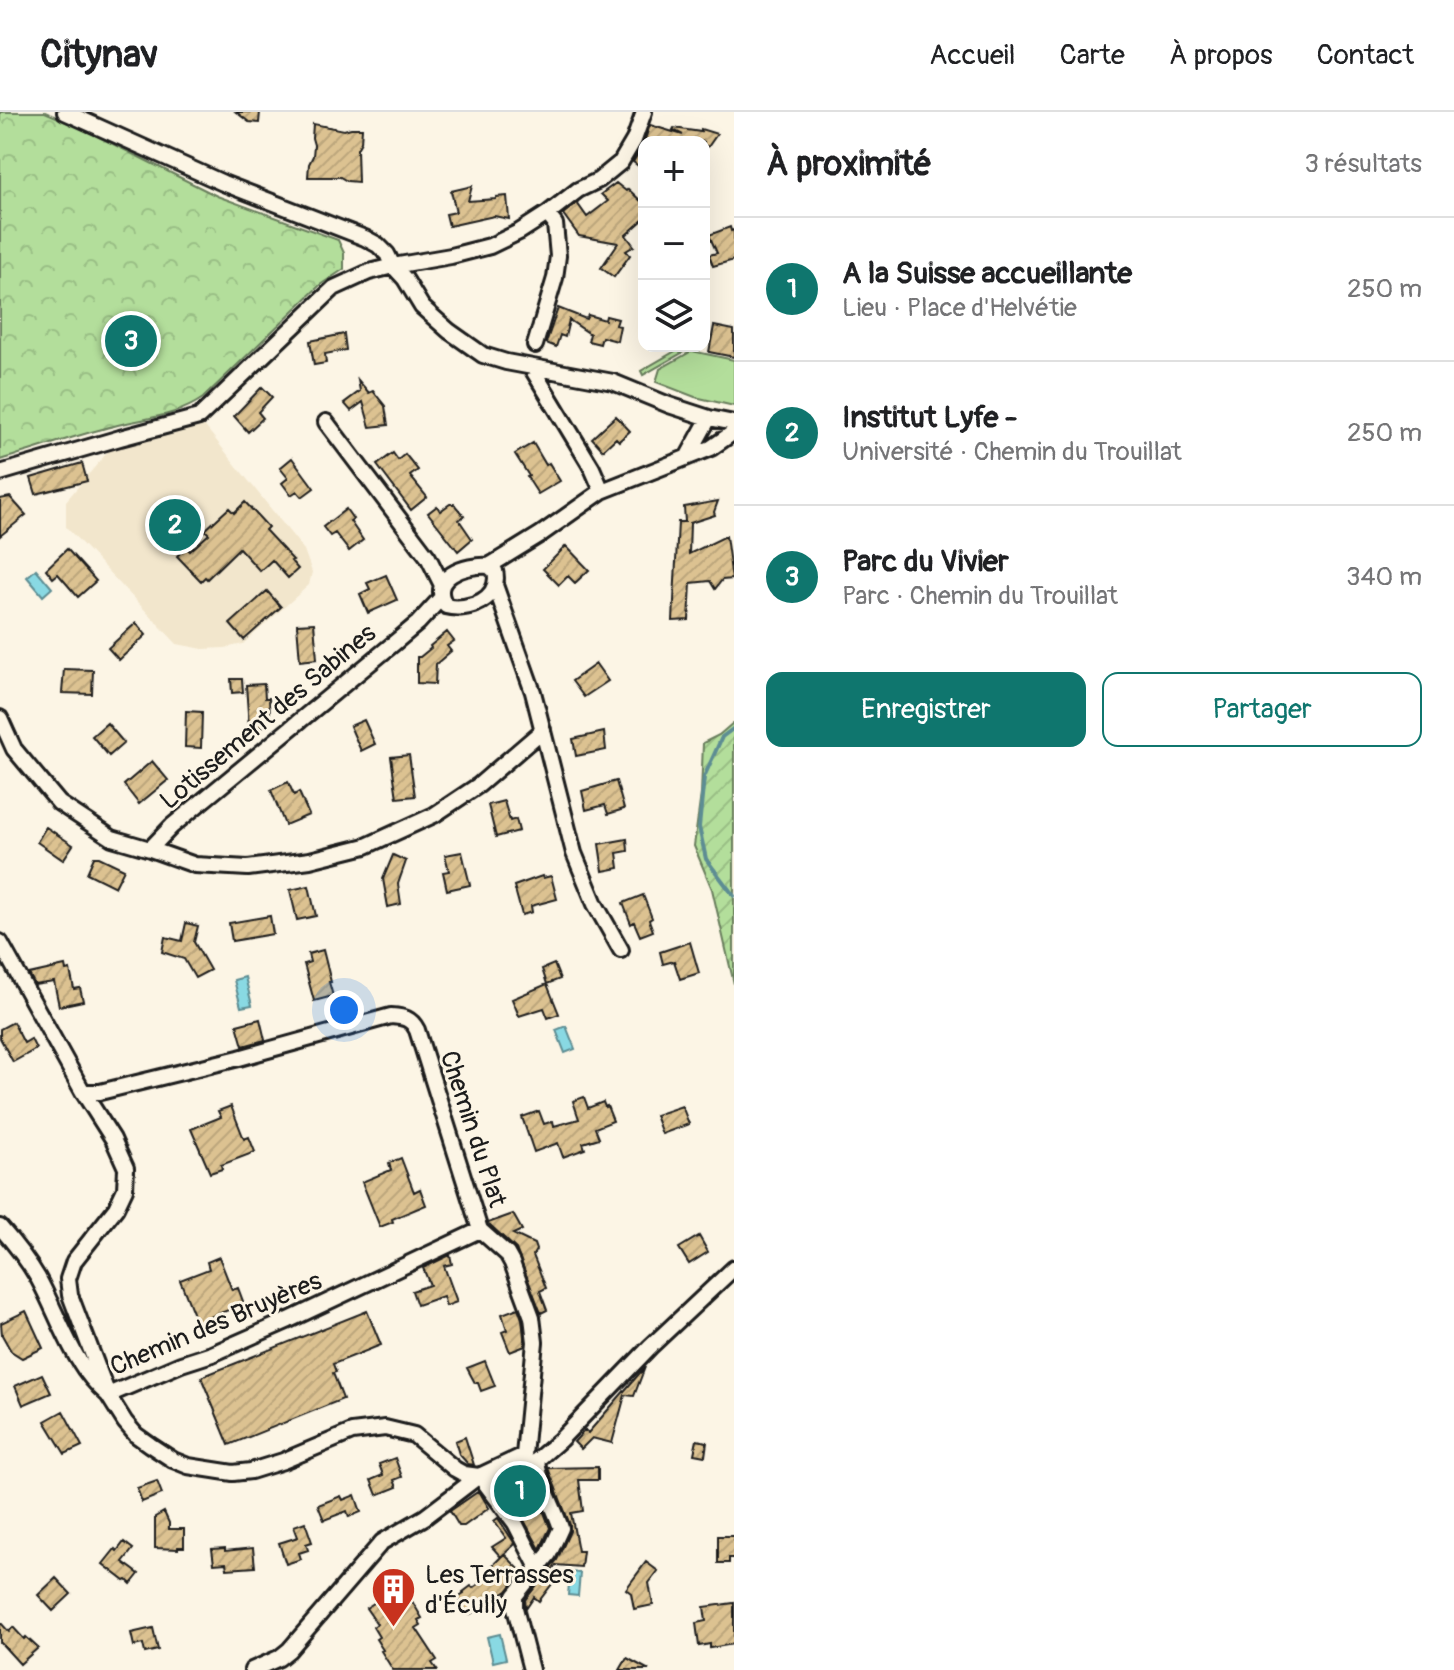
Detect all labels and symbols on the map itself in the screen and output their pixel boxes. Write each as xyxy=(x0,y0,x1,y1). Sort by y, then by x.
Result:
pin: 3 xyxy=(105,311,157,371)
pin: 2 xyxy=(149,495,201,555)
street label: Lotissement des Sabines xyxy=(153,617,383,817)
your location xyxy=(324,990,364,1030)
street label: Chemin du Plat xyxy=(433,1047,513,1212)
street label: Chemin des Bruyères xyxy=(105,1265,327,1383)
pin: 1 xyxy=(494,1461,546,1521)
place label: Les Terrasses d'Écully xyxy=(425,1559,574,1621)
building icon: Les Terrasses d'Écully xyxy=(370,1566,418,1629)

